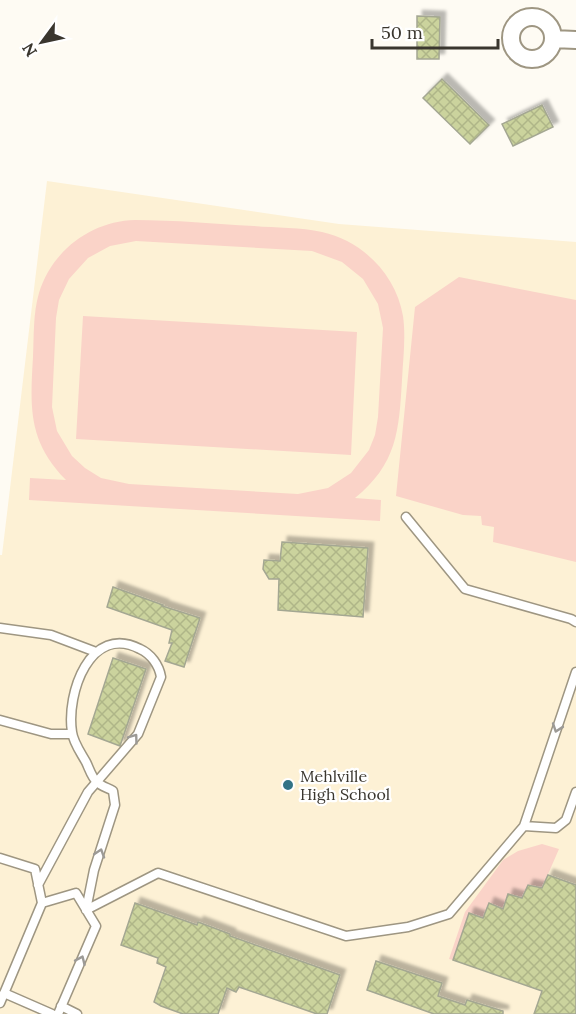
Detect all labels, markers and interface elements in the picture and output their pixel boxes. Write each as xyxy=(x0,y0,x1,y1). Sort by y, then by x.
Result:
north arrow xyxy=(12,12,72,72)
scale bar xyxy=(372,12,498,50)
text: 50 m xyxy=(381,21,423,44)
text: N xyxy=(18,40,41,61)
one-way arrow xyxy=(552,722,565,733)
one-way arrow xyxy=(127,733,138,744)
place label: Mehlville High School xyxy=(300,766,390,804)
marker: Mehlville High School xyxy=(281,778,295,792)
one-way arrow xyxy=(93,848,105,859)
one-way arrow xyxy=(74,956,86,967)

